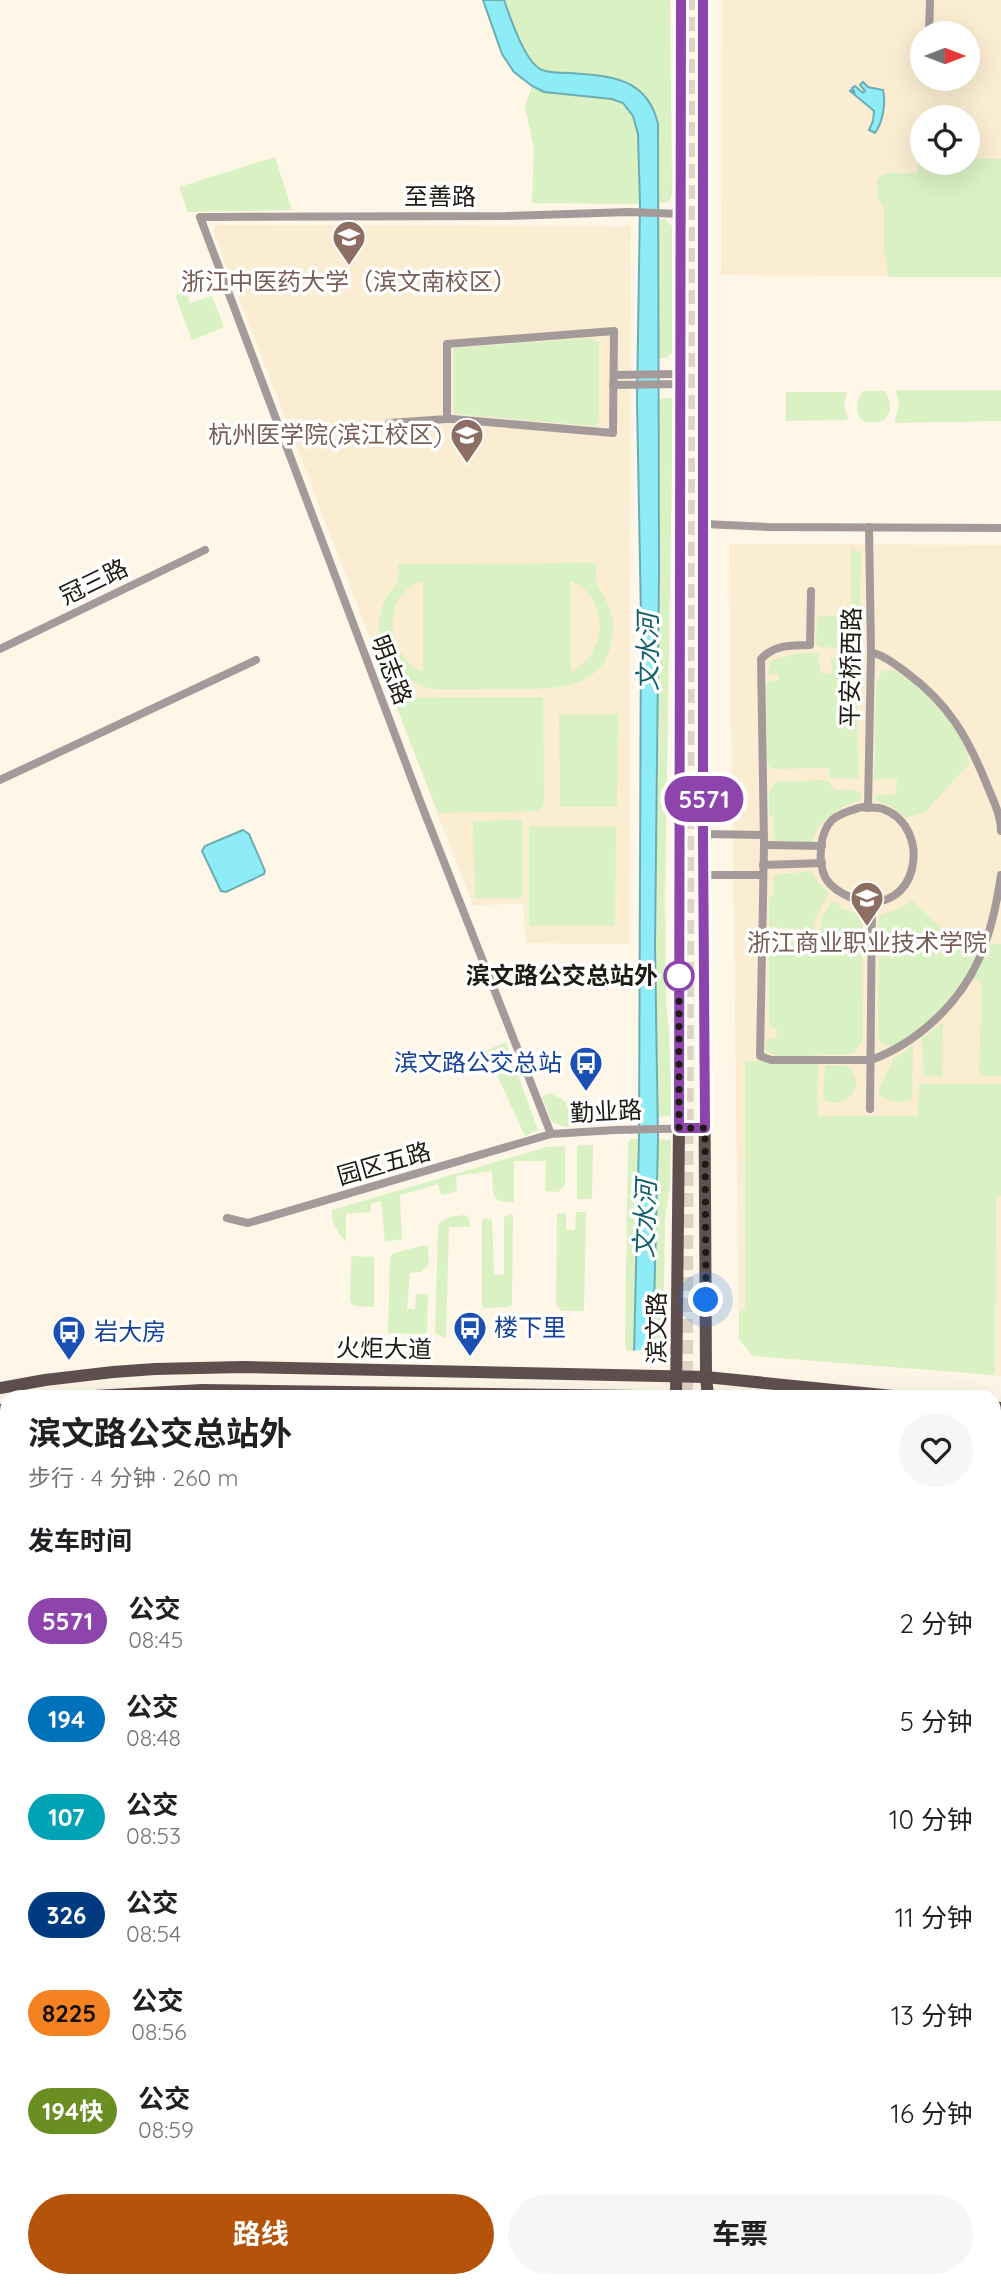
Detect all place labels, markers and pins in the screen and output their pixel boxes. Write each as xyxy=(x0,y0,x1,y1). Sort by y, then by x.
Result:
school or university icon: 浙江中医药大学（滨文南校区） xyxy=(330,218,368,267)
place label: 浙江中医药大学（滨文南校区） xyxy=(181,266,517,296)
school or university icon: 杭州医学院(滨江校区) xyxy=(448,416,486,465)
place label: 杭州医学院(滨江校区) xyxy=(208,419,442,449)
school or university icon: 浙江商业职业技术学院 xyxy=(848,879,886,928)
place label: 浙江商业职业技术学院 xyxy=(747,927,987,957)
place label: 滨文路公交总站外 xyxy=(466,960,658,990)
marker: 滨文路公交总站外 xyxy=(664,961,694,991)
bus stop icon: 滨文路公交总站 xyxy=(567,1044,605,1093)
place label: 滨文路公交总站 xyxy=(394,1047,562,1077)
bus stop icon: 楼下里 xyxy=(451,1309,489,1358)
place label: 楼下里 xyxy=(494,1312,566,1342)
bus stop icon: 岩大房 xyxy=(50,1313,88,1362)
place label: 岩大房 xyxy=(94,1316,166,1346)

